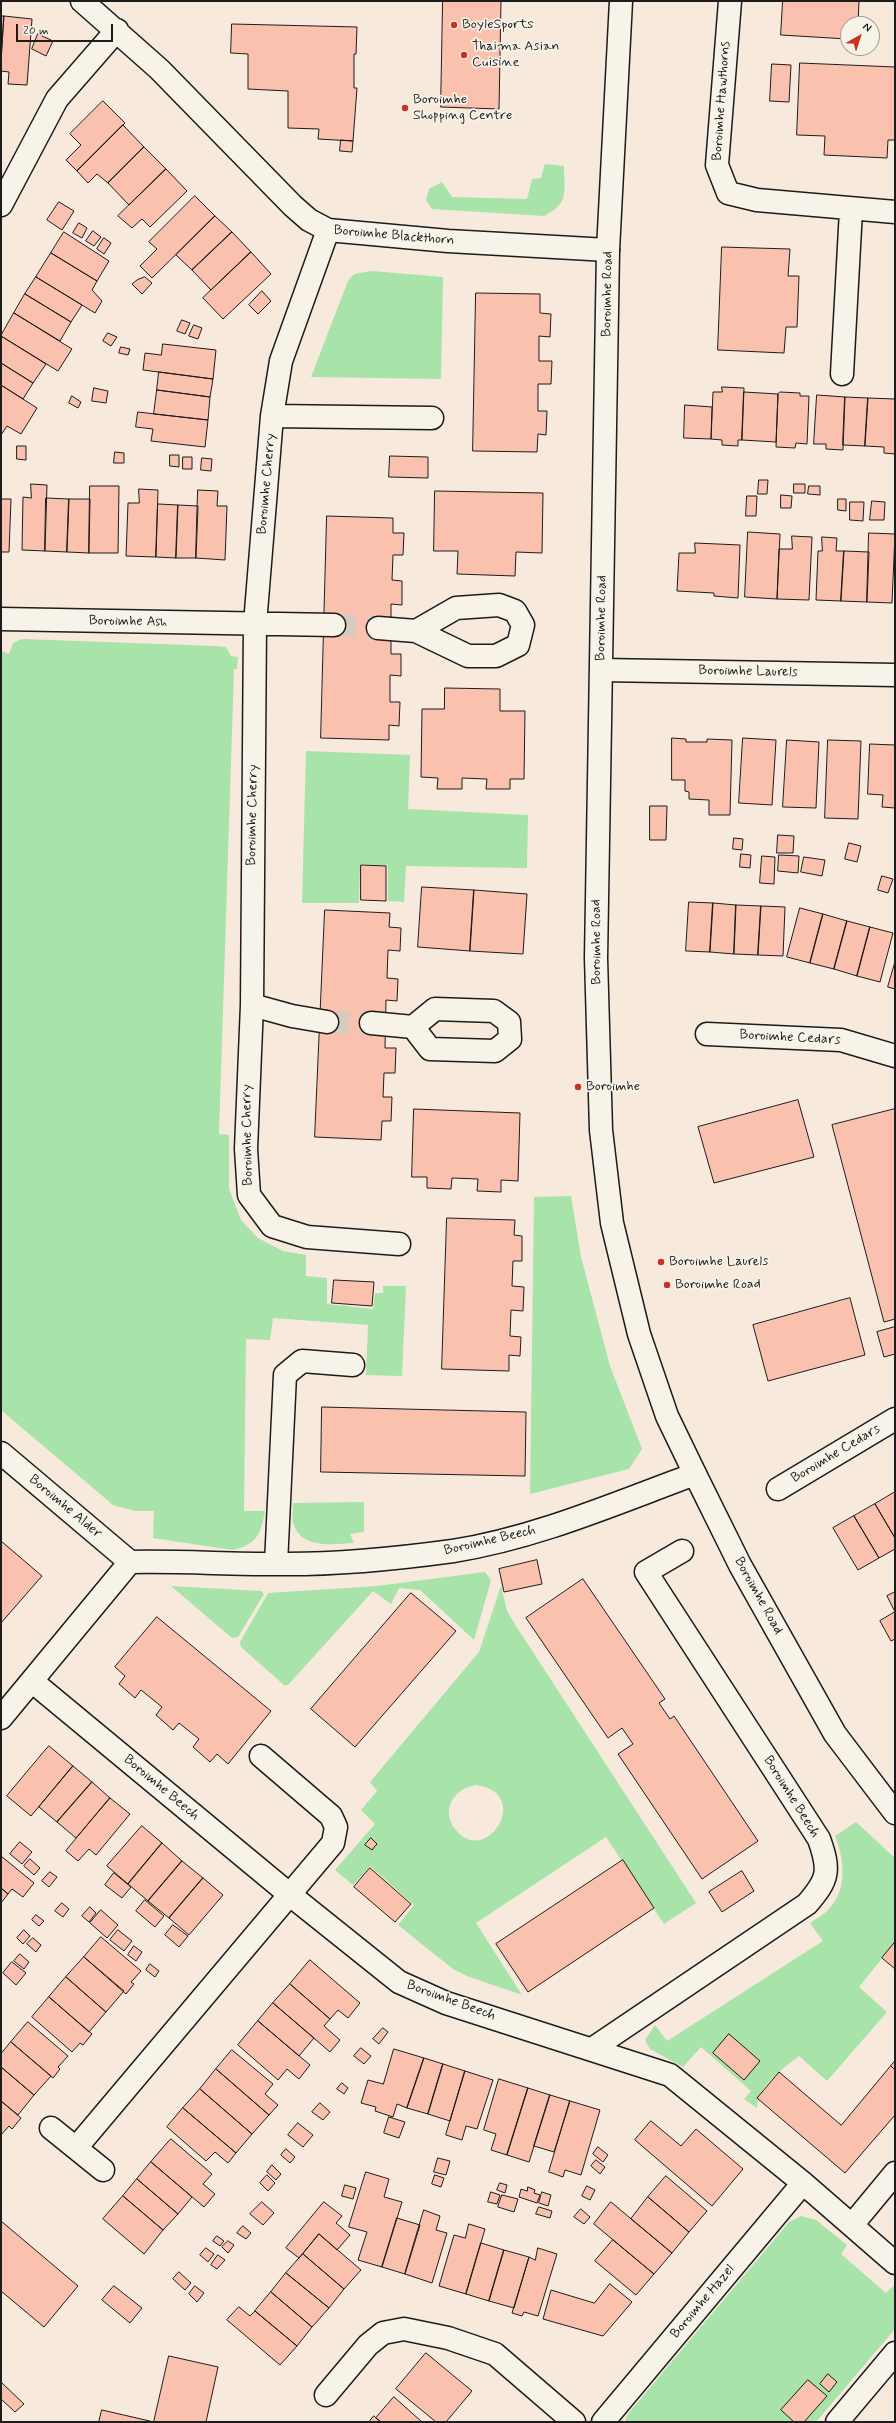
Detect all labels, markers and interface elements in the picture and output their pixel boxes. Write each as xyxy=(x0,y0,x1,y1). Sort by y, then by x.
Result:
scale bar xyxy=(18,16,115,42)
north arrow xyxy=(840,16,880,56)
place label: BoyleSports xyxy=(462,17,534,33)
marker: BoyleSports xyxy=(449,20,459,30)
text: N xyxy=(860,20,874,35)
text: 20 m xyxy=(23,23,49,39)
place label: Thaima Asian Cuisine xyxy=(472,39,559,72)
street label: Boroimhe Hawthorns xyxy=(709,41,735,161)
marker: Thaima Asian Cuisine xyxy=(459,50,469,60)
place label: Boroimhe Shopping Centre xyxy=(413,92,512,124)
marker: Boroimhe Shopping Centre xyxy=(400,103,410,113)
street label: Boroimhe Blackthorn xyxy=(333,222,455,250)
street label: Boroimhe Road xyxy=(599,251,617,337)
street label: Boroimhe Cherry xyxy=(254,433,280,535)
street label: Boroimhe Road xyxy=(593,575,611,661)
street label: Boroimhe Ash xyxy=(89,613,167,631)
street label: Boroimhe Laurels xyxy=(698,663,798,681)
street label: Boroimhe Cherry xyxy=(244,764,262,866)
street label: Boroimhe Road xyxy=(589,899,605,985)
street label: Boroimhe Cedars xyxy=(739,1027,841,1049)
place label: Boroimhe xyxy=(586,1079,640,1095)
marker: Boroimhe xyxy=(573,1082,583,1092)
street label: Boroimhe Cherry xyxy=(239,1084,257,1186)
place label: Boroimhe Laurels xyxy=(669,1254,768,1270)
marker: Boroimhe Laurels xyxy=(656,1257,666,1267)
place label: Boroimhe Road xyxy=(675,1277,761,1293)
marker: Boroimhe Road xyxy=(662,1280,672,1290)
street label: Boroimhe Cedars xyxy=(788,1421,884,1487)
street label: Boroimhe Alder xyxy=(25,1472,105,1542)
street label: Boroimhe Beech xyxy=(443,1522,537,1560)
street label: Boroimhe Road xyxy=(730,1554,786,1638)
street label: Boroimhe Beech xyxy=(120,1752,202,1824)
street label: Boroimhe Beech xyxy=(759,1753,823,1841)
street label: Boroimhe Beech xyxy=(404,1977,498,2025)
street label: Boroimhe Hazel xyxy=(667,2262,739,2342)

